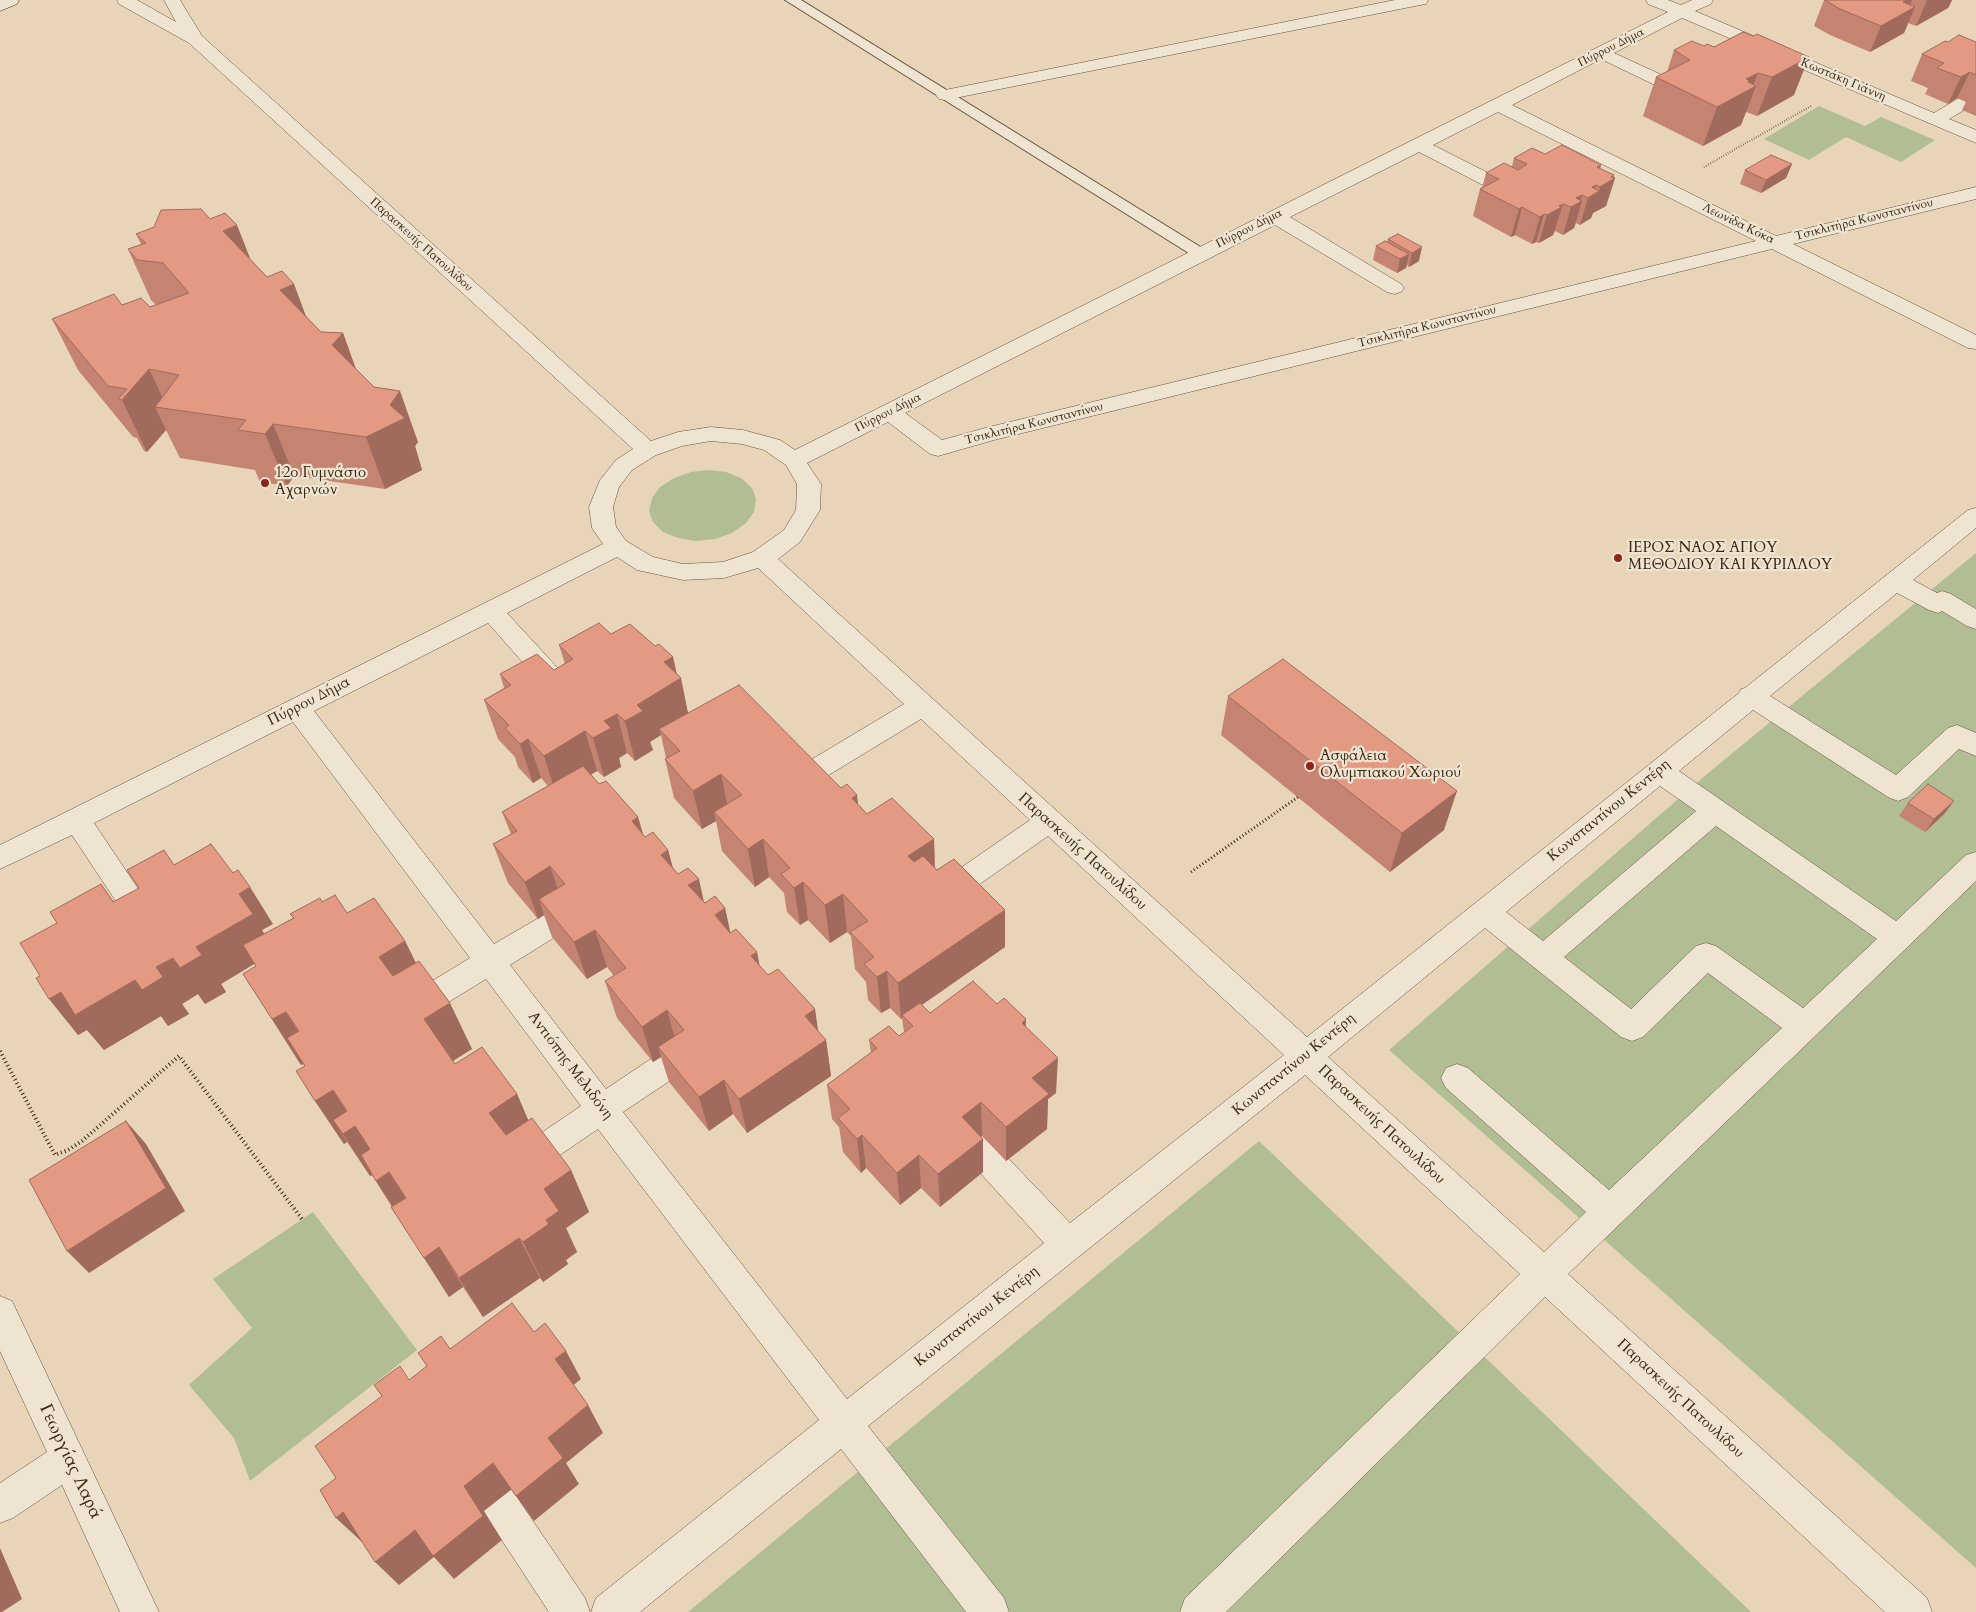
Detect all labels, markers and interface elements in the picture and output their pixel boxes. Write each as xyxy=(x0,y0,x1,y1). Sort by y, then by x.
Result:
street label: Πύρρου Δήμα xyxy=(1576,25,1646,71)
street label: Κωστάκη Γιάννη xyxy=(1798,56,1888,104)
street label: Παρασκευής Πατουλίδου xyxy=(367,195,475,295)
street label: Τσικλιτήρα Κωνσταντίνου xyxy=(1793,196,1935,244)
street label: Λεωνίδα Κόκα xyxy=(1700,200,1776,248)
street label: Πύρρου Δήμα xyxy=(1214,206,1284,252)
street label: Τσικλιτήρα Κωνσταντίνου xyxy=(1356,303,1498,351)
street label: Πύρρου Δήμα xyxy=(853,390,923,436)
street label: Τσικλιτήρα Κωνσταντίνου xyxy=(963,400,1105,448)
place label: 12ο Γυμνάσιο Αχαρνών xyxy=(275,465,366,500)
marker: 12ο Γυμνάσιο Αχαρνών xyxy=(259,477,271,489)
place label: ΙΕΡΟΣ ΝΑΟΣ ΑΓΙΟΥ ΜΕΘΟΔΙΟΥ ΚΑΙ ΚΥΡΙΛΛΟΥ xyxy=(1628,540,1832,575)
marker: ΙΕΡΟΣ ΝΑΟΣ ΑΓΙΟΥ ΜΕΘΟΔΙΟΥ ΚΑΙ ΚΥΡΙΛΛΟΥ xyxy=(1612,552,1624,564)
street label: Πύρρου Δήμα xyxy=(265,674,353,730)
place label: Ασφάλεια Ολυμπιακού Χωριού xyxy=(1320,748,1461,783)
street label: Κωνσταντίνου Κεντέρη xyxy=(1544,756,1674,866)
marker: Ασφάλεια Ολυμπιακού Χωριού xyxy=(1304,760,1316,772)
street label: Παρασκευής Πατουλίδου xyxy=(1014,789,1150,915)
street label: Αντιόπης Μελιδόνη xyxy=(524,1009,616,1123)
street label: Κωνσταντίνου Κεντέρη xyxy=(1229,1010,1359,1120)
street label: Παρασκευής Πατουλίδου xyxy=(1314,1062,1448,1188)
street label: Κωνσταντίνου Κεντέρη xyxy=(911,1263,1043,1371)
street label: Παρασκευής Πατουλίδου xyxy=(1613,1336,1747,1462)
street label: Γεωργίας Λαρά xyxy=(34,1401,106,1523)

